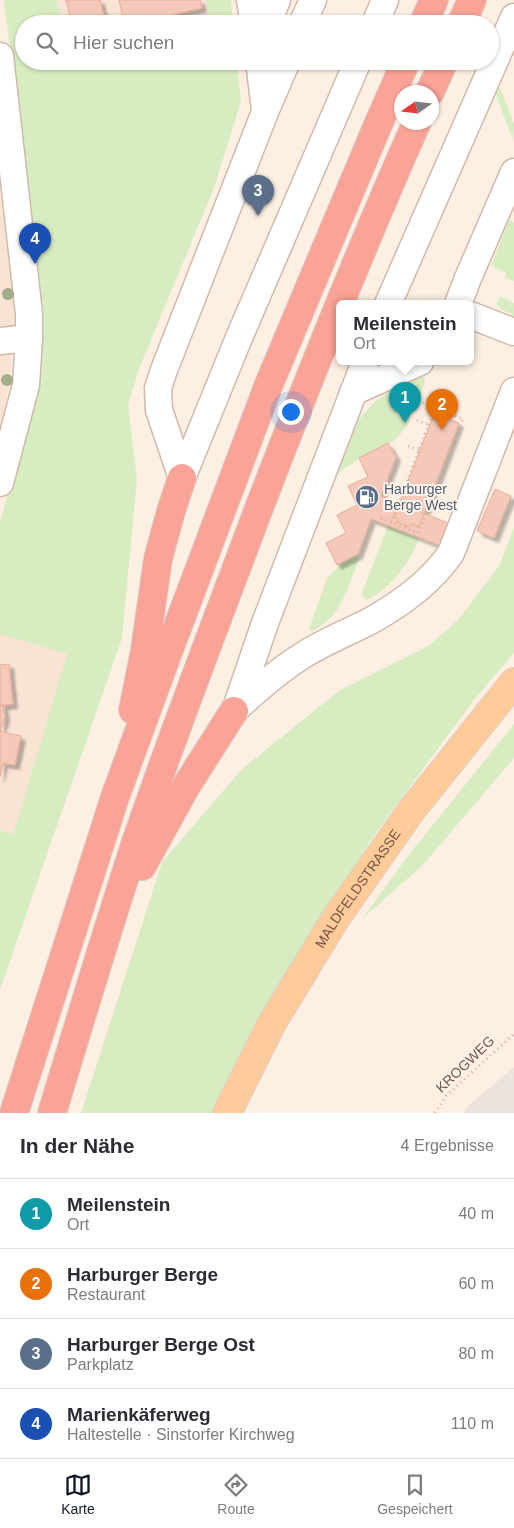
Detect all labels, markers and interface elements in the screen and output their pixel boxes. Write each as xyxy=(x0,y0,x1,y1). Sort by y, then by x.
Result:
search box xyxy=(15,15,499,70)
icon: search xyxy=(33,29,61,57)
text: Hier suchen xyxy=(73,32,174,53)
north arrow xyxy=(394,85,439,130)
pin: 3 xyxy=(242,175,274,216)
pin: 4 xyxy=(19,223,51,264)
popup xyxy=(336,300,474,365)
text: Meilenstein xyxy=(353,313,457,334)
text: Ort xyxy=(353,335,375,352)
pin: 1 xyxy=(389,382,421,423)
pin: 2 xyxy=(426,389,458,430)
your location xyxy=(278,399,304,425)
place label: Harburger Berge West xyxy=(384,481,457,513)
fuel station icon: Harburger Berge West xyxy=(354,484,380,510)
street label: MALDFELDSTRASSE xyxy=(312,826,404,951)
street label: KROGWEG xyxy=(433,1032,497,1096)
text: In der Nähe xyxy=(20,1134,134,1157)
text: 4 Ergebnisse xyxy=(401,1137,494,1154)
text: Meilenstein xyxy=(67,1194,170,1215)
text: 1 xyxy=(32,1205,40,1222)
text: 40 m xyxy=(458,1205,494,1222)
text: Ort xyxy=(67,1216,89,1233)
text: Harburger Berge xyxy=(67,1264,218,1285)
text: 2 xyxy=(32,1275,40,1292)
text: 60 m xyxy=(458,1275,494,1292)
text: Restaurant xyxy=(67,1286,145,1303)
text: Harburger Berge Ost xyxy=(67,1334,255,1355)
text: 3 xyxy=(32,1345,40,1362)
text: 80 m xyxy=(458,1345,494,1362)
text: Parkplatz xyxy=(67,1356,134,1373)
text: Marienkäferweg xyxy=(67,1404,211,1425)
text: 4 xyxy=(32,1415,40,1432)
text: 110 m xyxy=(451,1415,494,1432)
text: Haltestelle · Sinstorfer Kirchweg xyxy=(67,1426,295,1443)
tab: Karte xyxy=(61,1471,95,1517)
tab: Route xyxy=(217,1471,255,1517)
tab: Gespeichert xyxy=(377,1471,453,1517)

